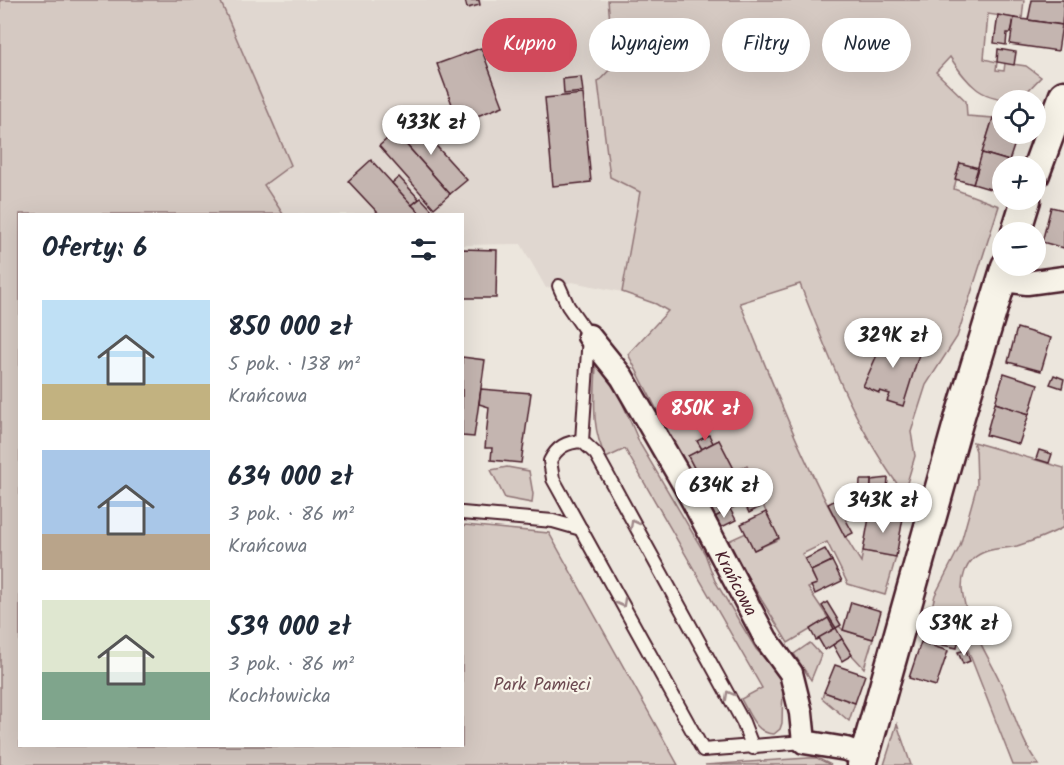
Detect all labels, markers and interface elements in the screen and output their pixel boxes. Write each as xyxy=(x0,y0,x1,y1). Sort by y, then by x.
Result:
chip: Kupno xyxy=(482,18,577,72)
chip: Wynajem xyxy=(589,18,710,72)
chip: Filtry xyxy=(722,18,810,72)
chip: Nowe xyxy=(822,18,911,72)
map controls xyxy=(992,90,1046,276)
button: locate xyxy=(992,90,1046,144)
pin: 433K zł xyxy=(376,105,486,156)
text: 433K zł xyxy=(396,108,466,140)
button: + xyxy=(992,156,1046,210)
button: − xyxy=(992,222,1046,276)
text: Oferty: 6 xyxy=(42,228,147,270)
icon: filters xyxy=(407,233,440,266)
text: 850 000 zł xyxy=(228,307,352,349)
pin: 329K zł xyxy=(838,318,948,369)
text: 329K zł xyxy=(858,321,928,353)
icon: home xyxy=(90,324,162,396)
text: 5 pok. · 138 m² xyxy=(228,349,360,381)
text: Krańcowa xyxy=(228,381,307,413)
pin: 850K zł xyxy=(650,391,760,442)
text: 850K zł xyxy=(670,394,740,426)
text: 634 000 zł xyxy=(228,457,353,499)
pin: 634K zł xyxy=(669,468,779,519)
text: 634K zł xyxy=(689,471,759,503)
icon: home xyxy=(90,474,162,546)
pin: 343K zł xyxy=(828,483,938,534)
text: 343K zł xyxy=(848,486,918,518)
text: 3 pok. · 86 m² xyxy=(228,499,354,531)
one-way arrow xyxy=(630,520,641,530)
text: Krańcowa xyxy=(228,531,307,563)
street label: Krańcowa xyxy=(705,545,764,622)
one-way arrow xyxy=(615,597,626,607)
pin: 539K zł xyxy=(909,606,1019,657)
text: 539 000 zł xyxy=(228,607,351,649)
text: 539K zł xyxy=(930,609,998,641)
icon: home xyxy=(90,624,162,696)
text: 3 pok. · 86 m² xyxy=(228,649,354,681)
park label: Park Pamięci xyxy=(494,671,591,700)
text: Kochłowicka xyxy=(228,681,331,713)
one-way arrow xyxy=(724,690,736,701)

